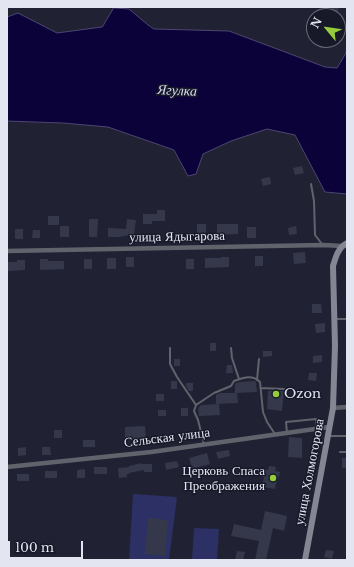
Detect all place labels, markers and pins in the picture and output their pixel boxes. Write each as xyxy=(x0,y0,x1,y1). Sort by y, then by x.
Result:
place label: Ozon xyxy=(284,386,321,402)
marker: Ozon xyxy=(271,389,281,399)
place label: Церковь Спаса Преображения xyxy=(182,463,265,494)
marker: Церковь Спаса Преображения xyxy=(268,473,278,483)

